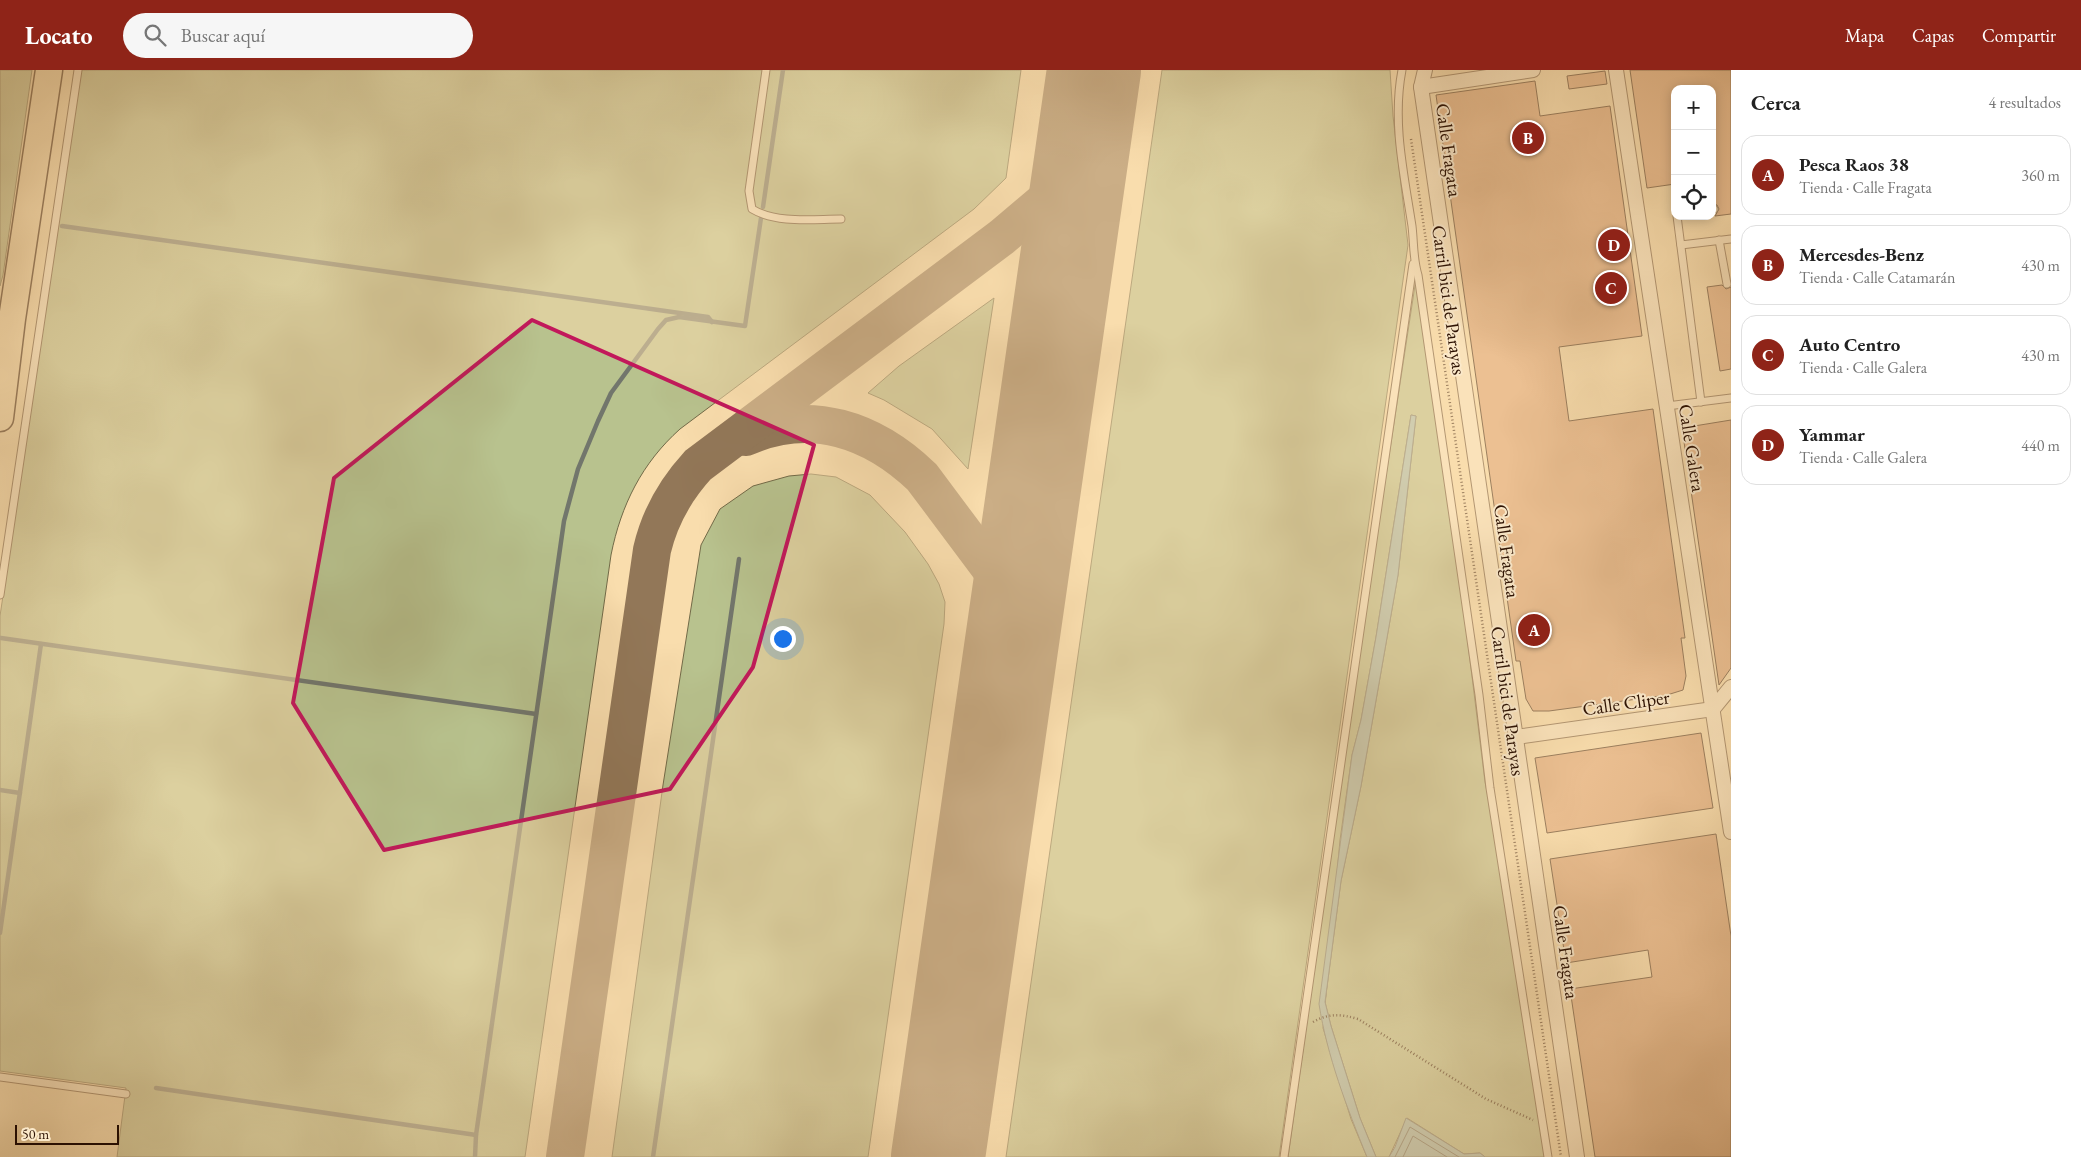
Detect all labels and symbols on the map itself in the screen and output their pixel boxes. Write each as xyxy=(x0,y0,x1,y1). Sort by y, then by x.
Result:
street label: Calle Fragata xyxy=(1430,101,1468,199)
pin: B xyxy=(1512,119,1544,157)
street label: Carril bici de Parayas xyxy=(1426,224,1472,376)
pin: D xyxy=(1598,226,1630,264)
pin: C xyxy=(1595,269,1627,307)
street label: Calle Galera xyxy=(1673,402,1711,494)
street label: Calle Fragata xyxy=(1488,502,1526,600)
pin: A xyxy=(1518,611,1550,649)
street label: Carril bici de Parayas xyxy=(1485,625,1531,777)
your location xyxy=(770,626,796,652)
street label: Calle Cliper xyxy=(1581,684,1672,721)
street label: Calle Fragata xyxy=(1547,903,1585,1001)
scale bar xyxy=(15,1122,119,1145)

